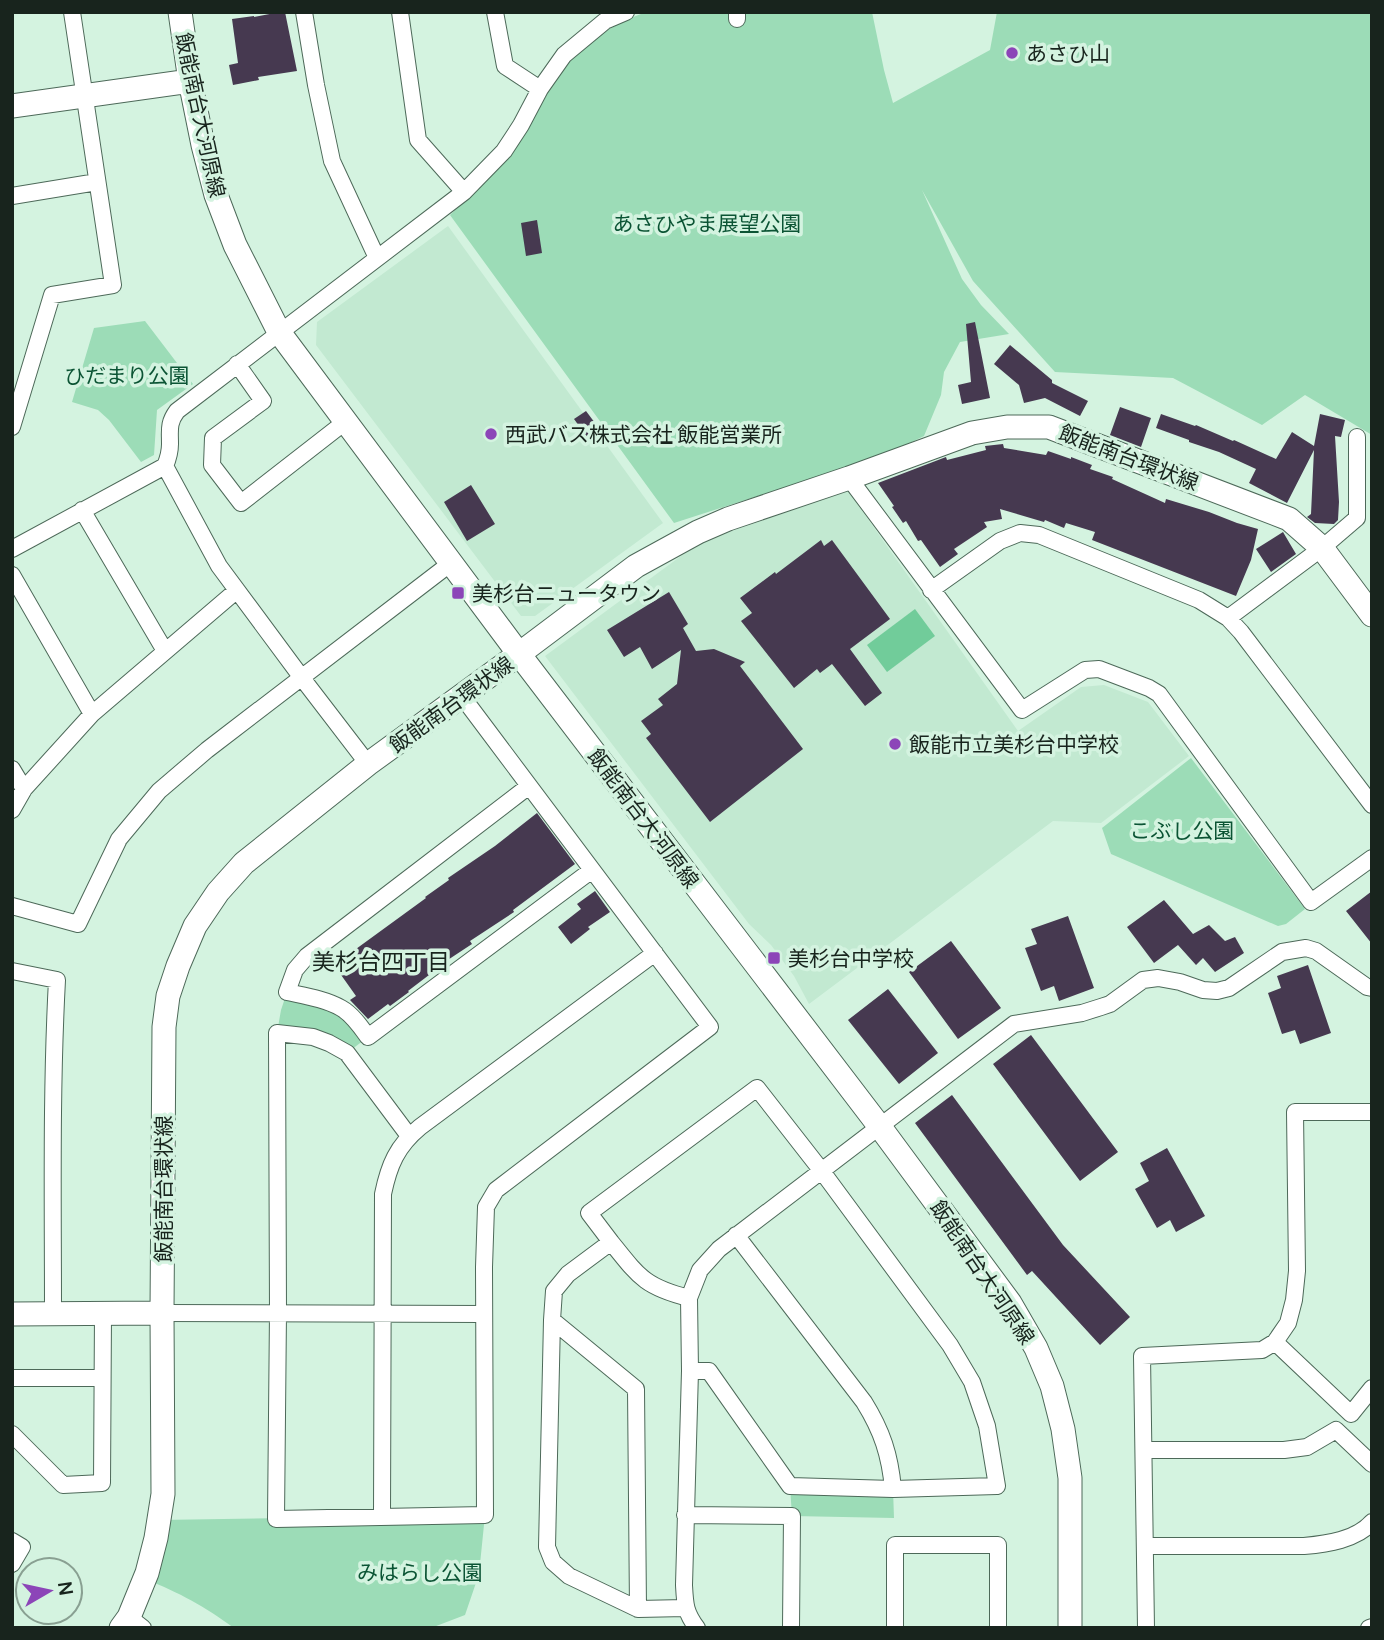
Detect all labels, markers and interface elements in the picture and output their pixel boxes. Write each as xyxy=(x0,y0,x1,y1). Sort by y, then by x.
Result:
street label: 飯能南台大河原線 xyxy=(170,30,232,200)
place label: あさひ山 xyxy=(1026,39,1110,67)
marker: あさひ山 xyxy=(1004,45,1020,61)
park label: あさひやま展望公園 xyxy=(613,209,802,237)
park label: ひだまり公園 xyxy=(64,361,190,389)
street label: 飯能南台環状線 xyxy=(1055,418,1203,496)
place label: 西武バス株式会社 飯能営業所 xyxy=(505,420,782,448)
marker: 西武バス株式会社 飯能営業所 xyxy=(483,426,499,442)
place label: 美杉台ニュータウン xyxy=(472,579,661,607)
marker: 美杉台ニュータウン xyxy=(450,585,466,601)
street label: 飯能南台環状線 xyxy=(383,649,519,759)
place label: 飯能市立美杉台中学校 xyxy=(909,730,1119,758)
marker: 飯能市立美杉台中学校 xyxy=(887,736,903,752)
street label: 飯能南台大河原線 xyxy=(582,742,706,894)
park label: こぶし公園 xyxy=(1130,816,1235,844)
place label: 美杉台中学校 xyxy=(788,944,914,972)
district label: 美杉台四丁目 xyxy=(312,945,450,977)
marker: 美杉台中学校 xyxy=(766,950,782,966)
street label: 飯能南台環状線 xyxy=(149,1116,177,1263)
street label: 飯能南台大河原線 xyxy=(924,1195,1042,1349)
north arrow xyxy=(14,1556,84,1626)
park label: みはらし公園 xyxy=(357,1558,483,1586)
text: N xyxy=(52,1580,80,1597)

